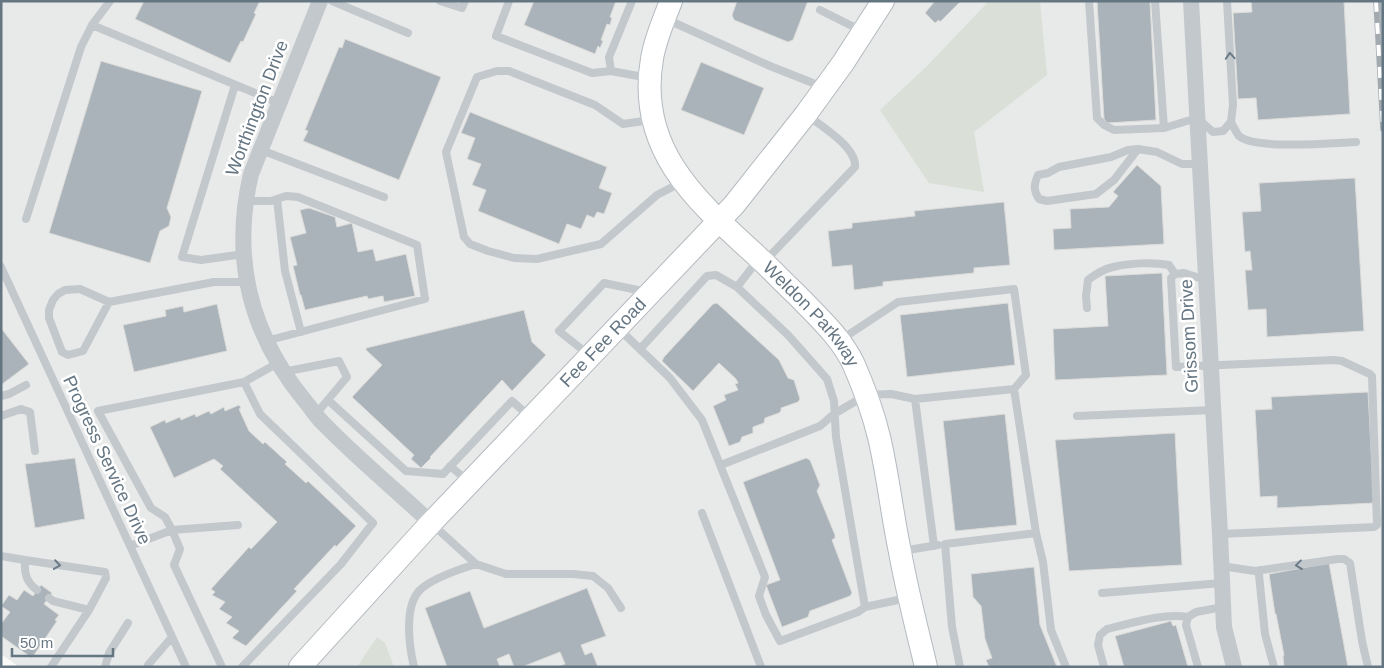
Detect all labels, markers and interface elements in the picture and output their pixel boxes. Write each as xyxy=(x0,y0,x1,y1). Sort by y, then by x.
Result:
street label: Worthington Drive xyxy=(222,37,292,179)
one-way arrow xyxy=(1225,52,1236,60)
street label: Weldon Parkway xyxy=(759,257,863,370)
street label: Grissom Drive xyxy=(1176,279,1202,393)
street label: Fee Fee Road xyxy=(556,294,650,391)
street label: Progress Service Drive xyxy=(59,372,155,548)
one-way arrow xyxy=(52,559,61,569)
one-way arrow xyxy=(1295,559,1304,569)
scale bar xyxy=(12,626,114,658)
text: 50 m xyxy=(20,634,53,651)

